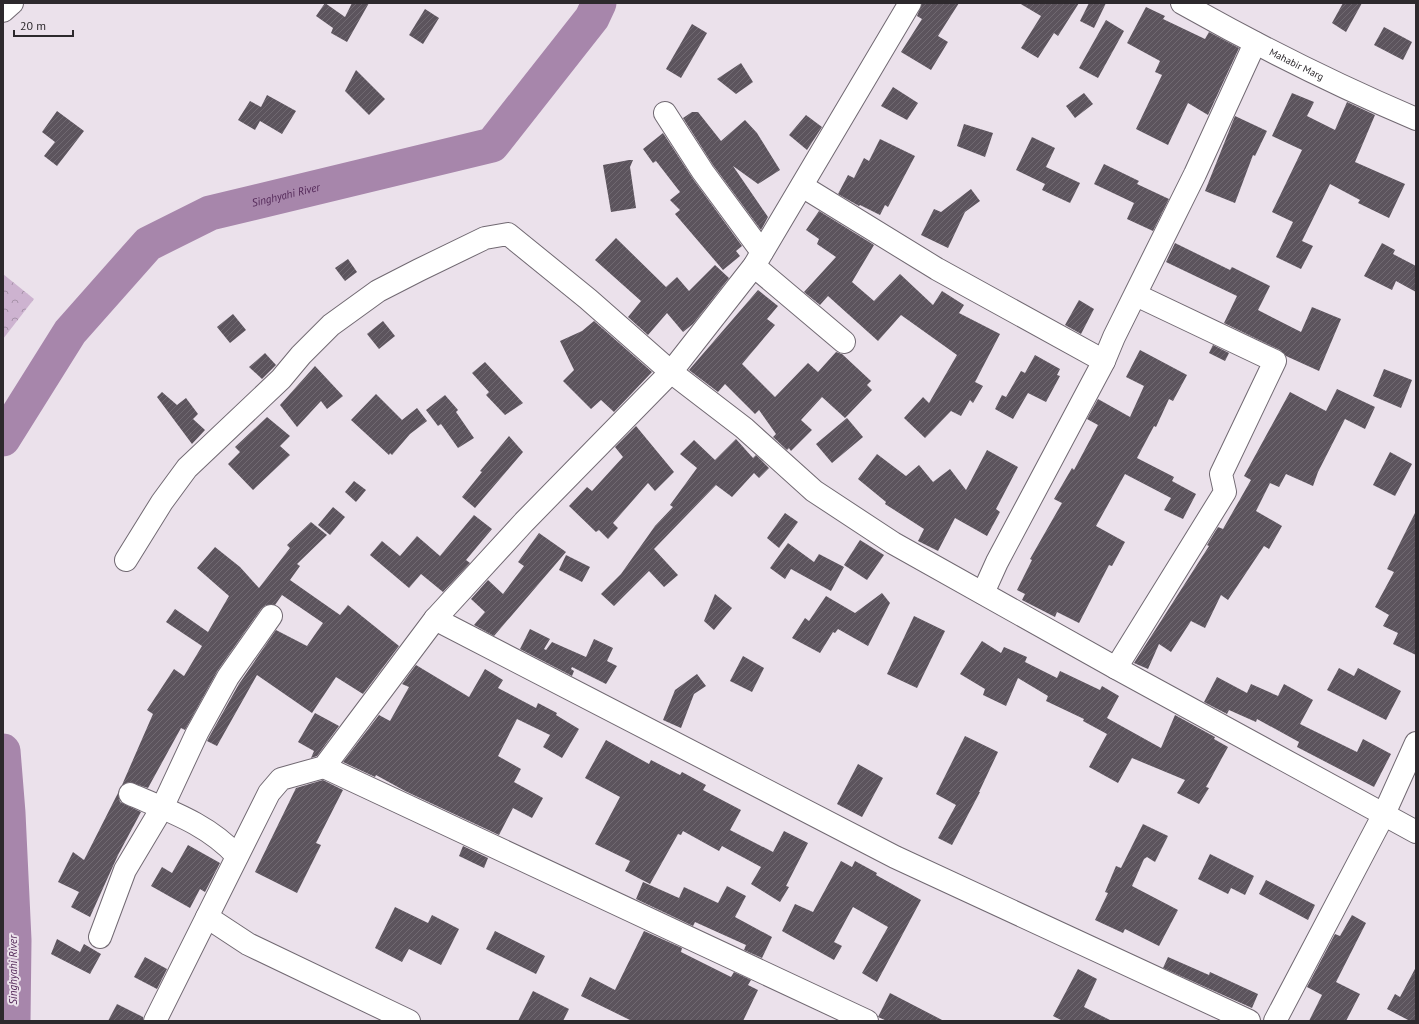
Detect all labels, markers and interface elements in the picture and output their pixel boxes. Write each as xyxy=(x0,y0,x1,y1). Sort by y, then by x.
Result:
scale bar xyxy=(14,12,73,38)
text: 20 m xyxy=(20,18,46,33)
street label: Mahabir Marg xyxy=(1267,45,1326,83)
water label: Singhyahi River xyxy=(250,179,322,210)
water label: Singhyahi River xyxy=(6,934,20,1005)

